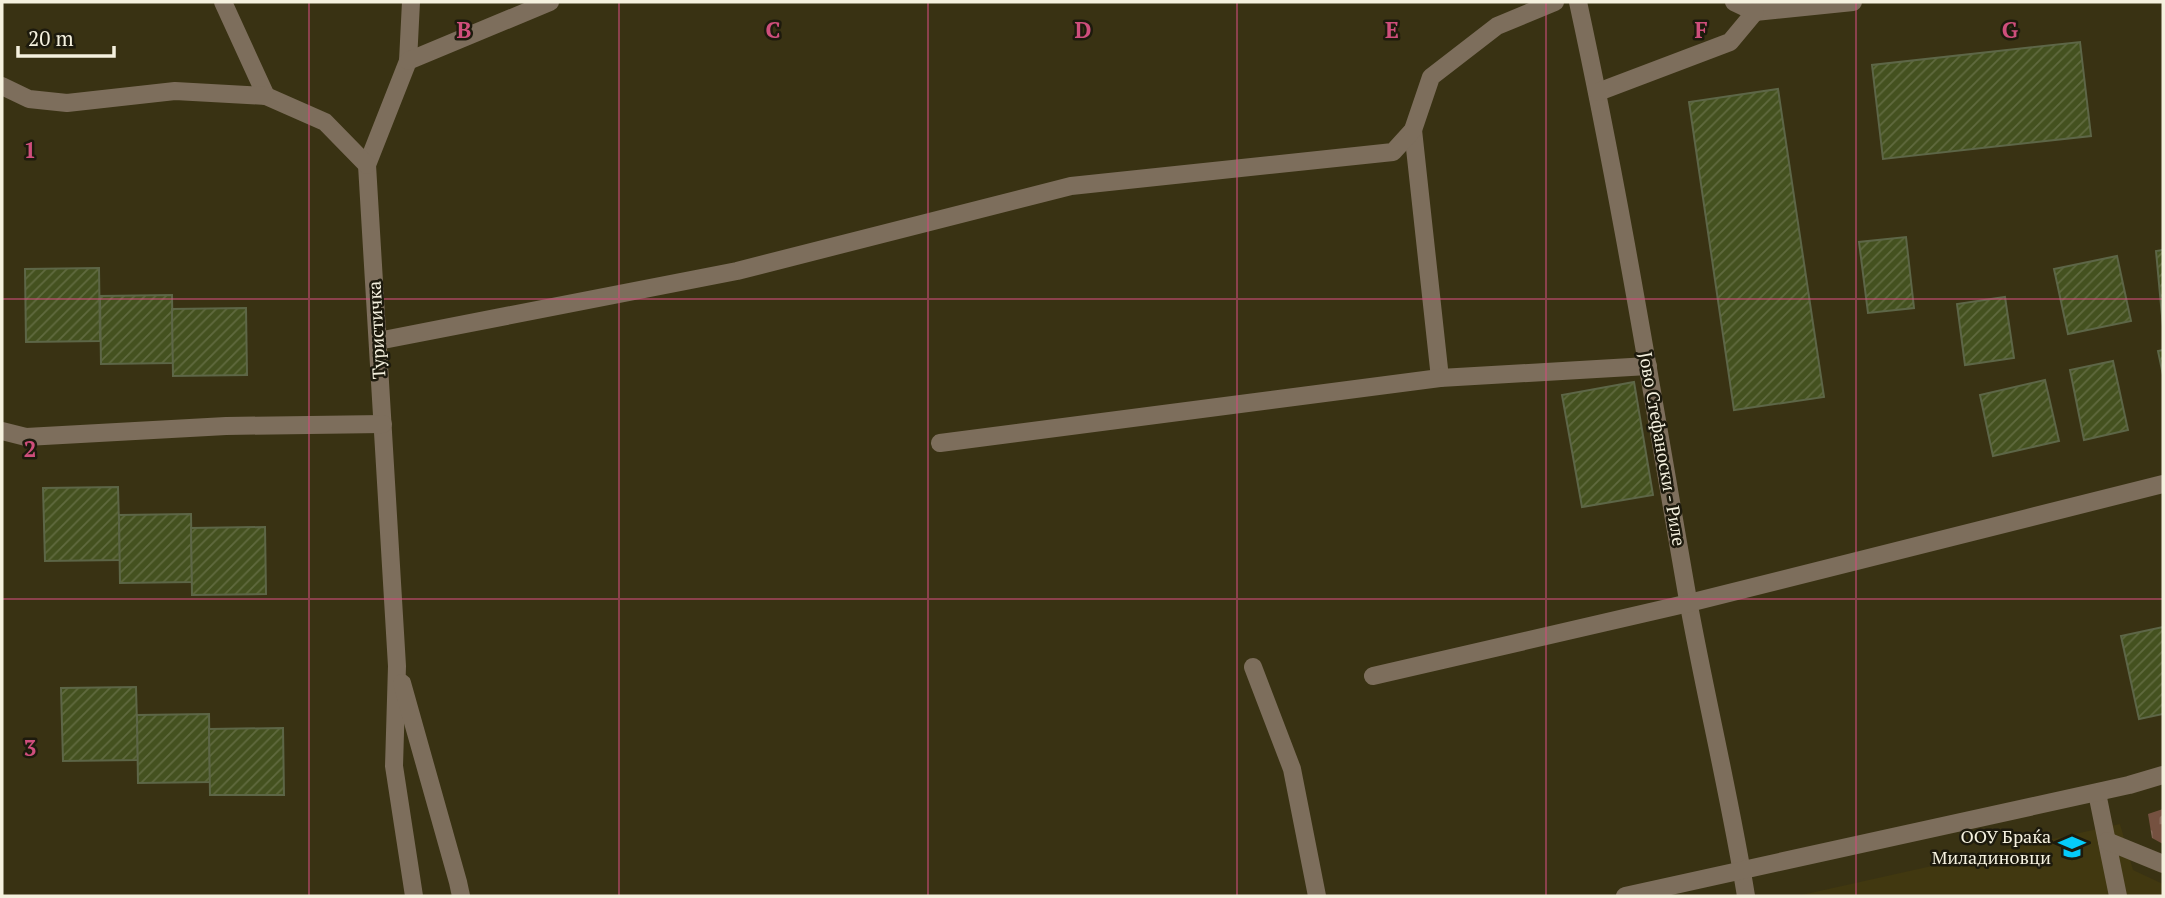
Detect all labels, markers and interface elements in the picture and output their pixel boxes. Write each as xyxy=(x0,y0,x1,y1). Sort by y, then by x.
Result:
scale bar xyxy=(18,14,114,58)
text: B xyxy=(457,14,472,45)
text: C xyxy=(766,14,781,45)
text: D xyxy=(1075,14,1092,45)
text: E xyxy=(1385,14,1399,45)
text: F xyxy=(1694,14,1708,45)
text: G xyxy=(2002,14,2019,45)
text: 20 m xyxy=(28,24,74,52)
text: 1 xyxy=(24,134,37,165)
street label: Туристичка xyxy=(361,280,391,380)
street label: Јово Стефаноски - Риле xyxy=(1634,350,1692,548)
text: 2 xyxy=(24,433,37,464)
text: 3 xyxy=(24,732,37,763)
place label: ООУ Браќа Миладиновци xyxy=(1932,824,2051,869)
school or university icon: ООУ Браќа Миладиновци xyxy=(2057,832,2087,862)

